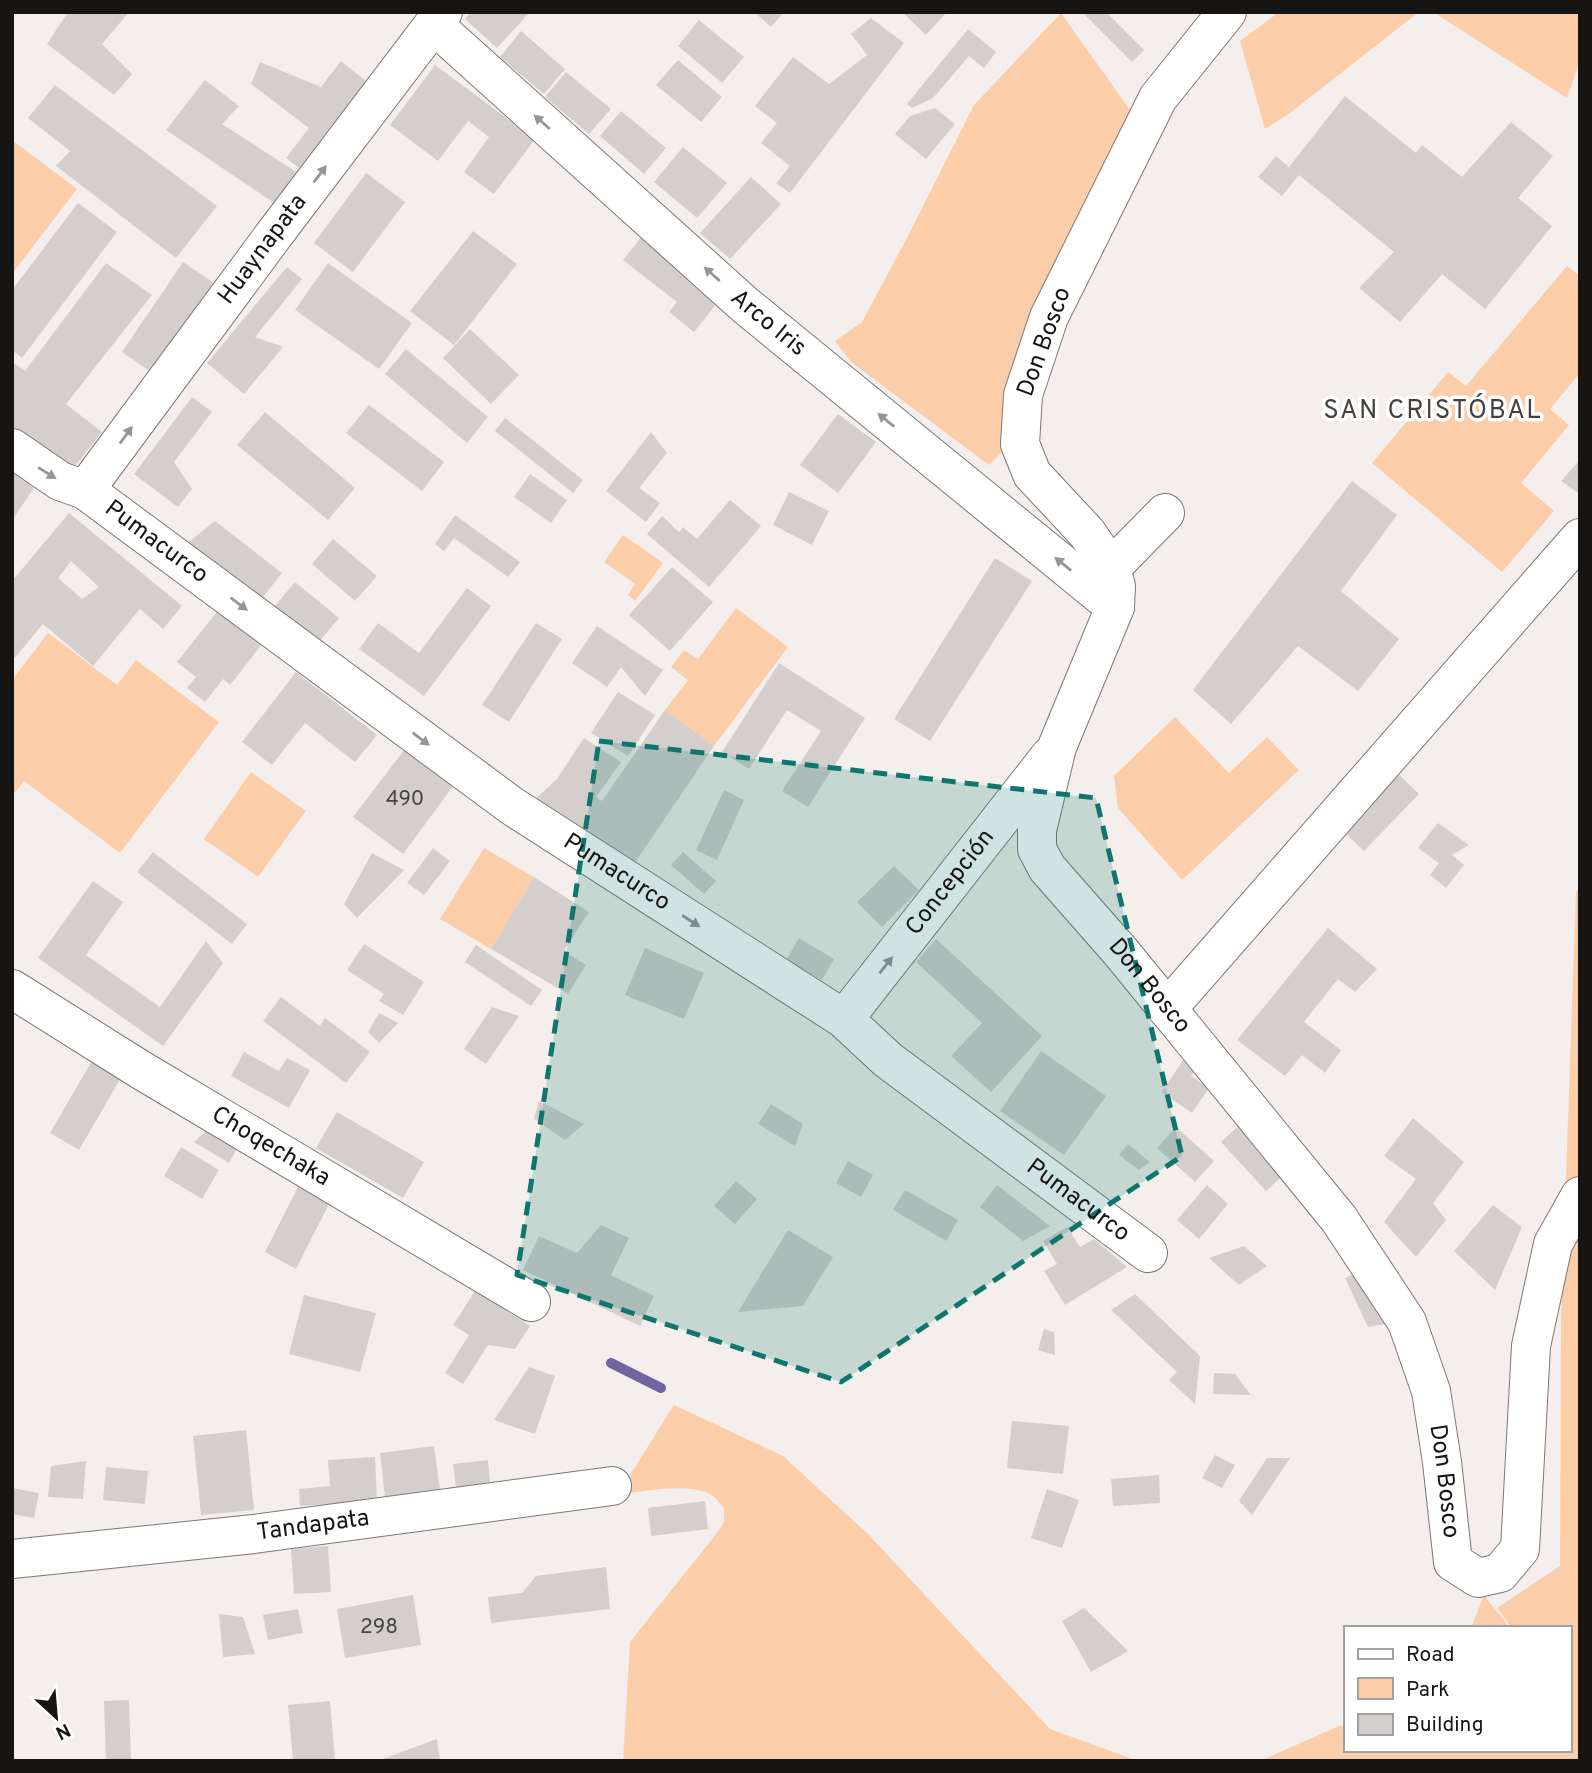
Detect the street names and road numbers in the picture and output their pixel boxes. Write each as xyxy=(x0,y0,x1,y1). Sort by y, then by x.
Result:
street label: Huaynapata xyxy=(212,189,314,311)
street label: Don Bosco xyxy=(1011,283,1079,401)
street label: Arco Iris xyxy=(724,284,812,364)
street label: Pumacurco xyxy=(98,494,214,591)
street label: Concepción xyxy=(900,823,1002,942)
street label: Pumacurco xyxy=(557,827,676,918)
street label: Don Bosco xyxy=(1101,933,1197,1040)
street label: Choqechaka xyxy=(206,1100,335,1194)
street label: Pumacurco xyxy=(1020,1153,1136,1249)
street label: Don Bosco xyxy=(1421,1422,1465,1540)
street label: Tandapata xyxy=(255,1504,371,1548)

